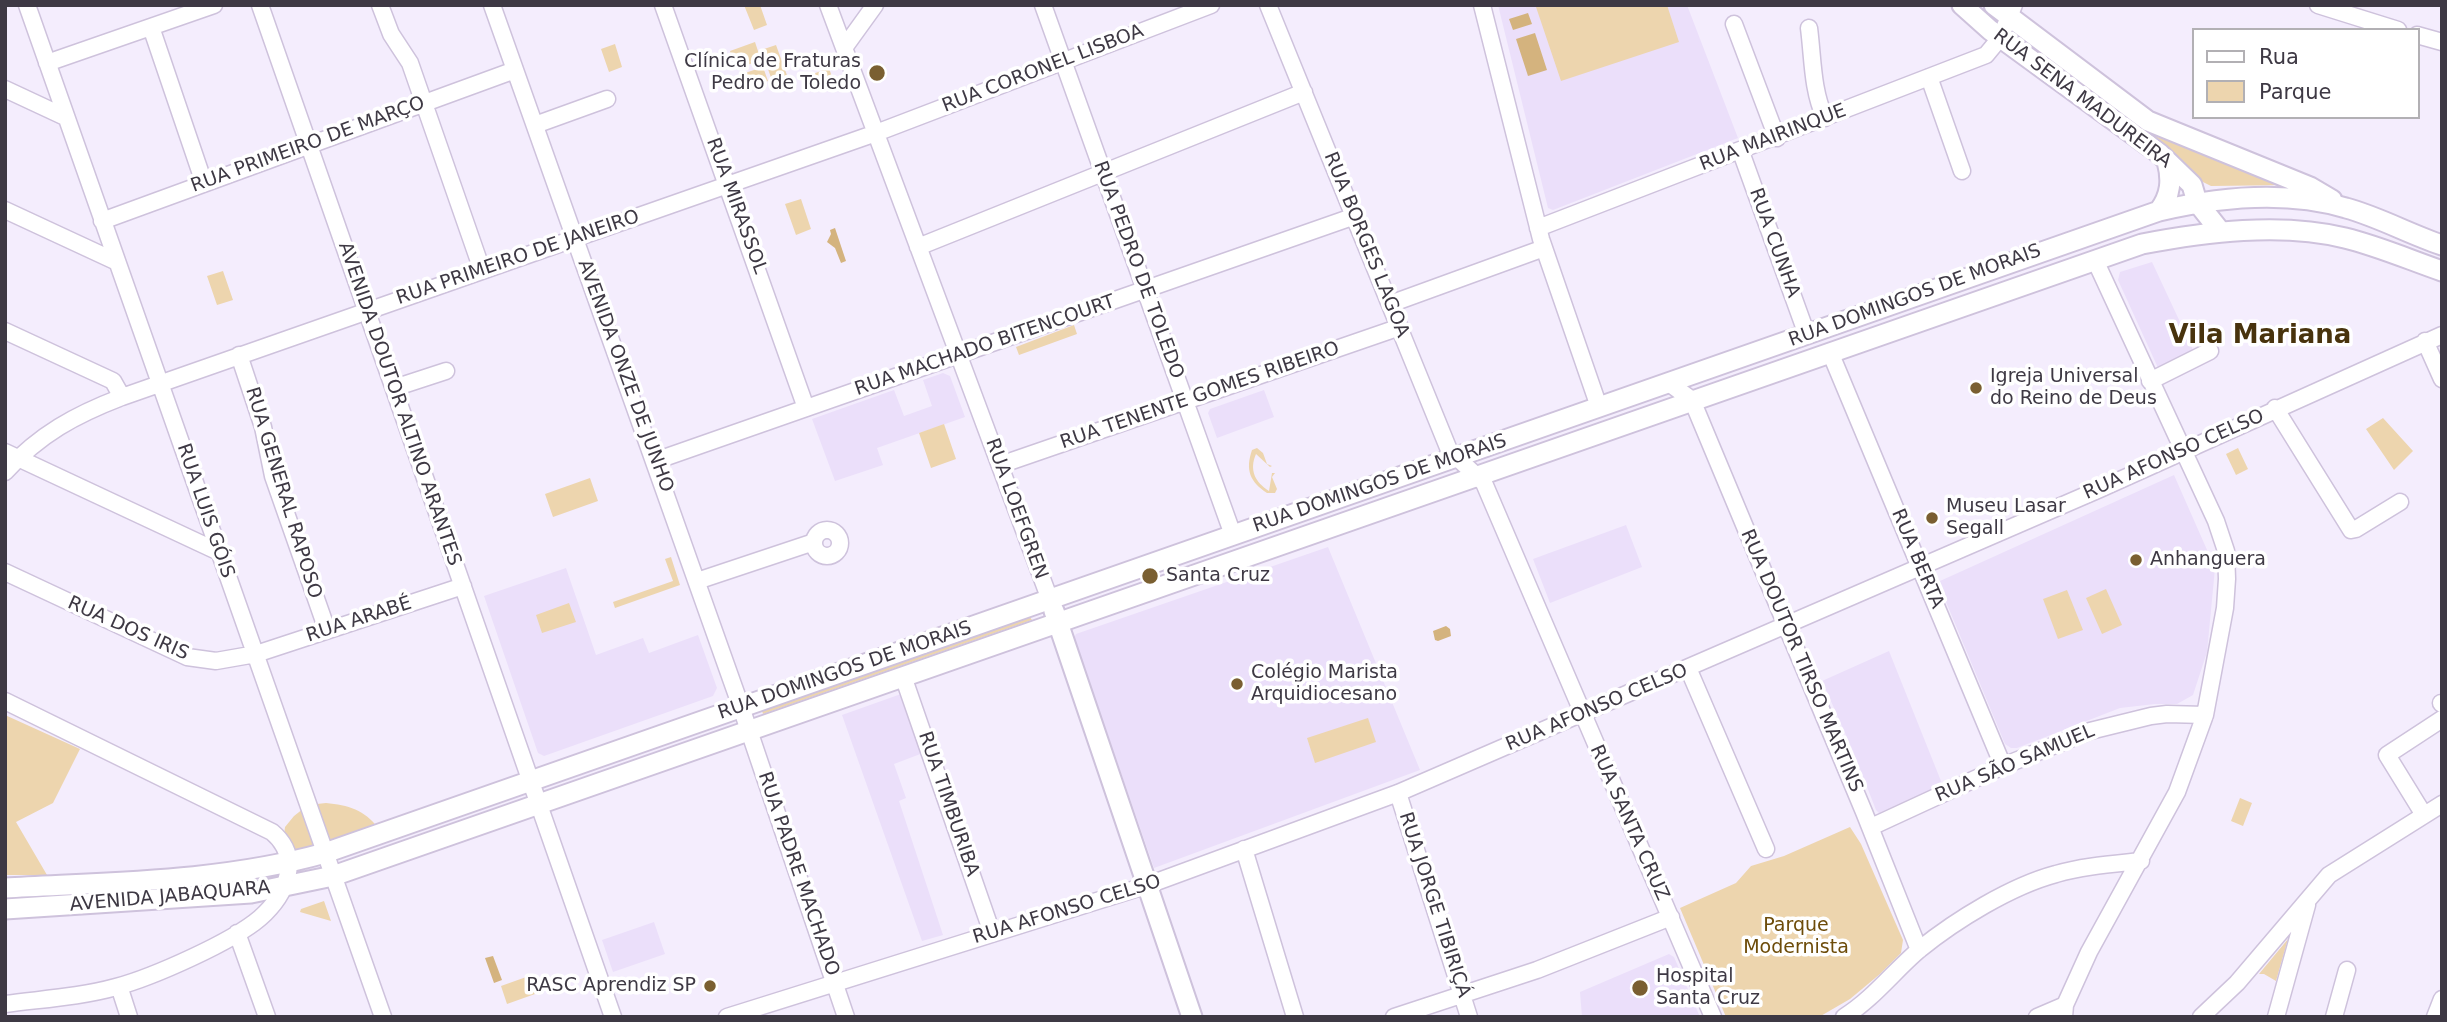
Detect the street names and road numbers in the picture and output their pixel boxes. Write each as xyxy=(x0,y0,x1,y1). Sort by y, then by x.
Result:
street label: RUA CORONEL LISBOA xyxy=(939,20,1147,118)
street label: RUA SENA MADUREIRA xyxy=(1988,24,2176,174)
street label: RUA PRIMEIRO DE MARÇO xyxy=(188,92,428,198)
street label: RUA MAIRINQUE xyxy=(1697,100,1849,176)
street label: RUA MIRASSOL xyxy=(701,135,771,277)
street label: RUA BORGES LAGOA xyxy=(1318,149,1414,341)
street label: RUA PEDRO DE TOLEDO xyxy=(1088,158,1188,382)
street label: RUA CUNHA xyxy=(1744,185,1804,301)
street label: RUA PRIMEIRO DE JANEIRO xyxy=(393,206,643,310)
street label: AVENIDA DOUTOR ALTINO ARANTES xyxy=(333,239,465,569)
street label: RUA DOMINGOS DE MORAIS xyxy=(1786,240,2044,352)
street label: AVENIDA ONZE DE JUNHO xyxy=(572,257,678,495)
street label: RUA MACHADO BITENCOURT xyxy=(852,291,1118,401)
street label: RUA TENENTE GOMES RIBEIRO xyxy=(1057,337,1343,455)
street label: RUA GENERAL RAPOSO xyxy=(240,384,326,602)
street label: RUA AFONSO CELSO xyxy=(2080,405,2268,505)
street label: RUA DOMINGOS DE MORAIS xyxy=(1250,430,1510,538)
street label: RUA LOEFGREN xyxy=(980,436,1052,582)
street label: RUA LUIS GÓIS xyxy=(171,441,239,581)
street label: RUA BERTA xyxy=(1886,506,1948,612)
street label: RUA DOUTOR TIRSO MARTINS xyxy=(1735,526,1867,796)
street label: RUA DOS IRIS xyxy=(64,592,192,666)
street label: RUA ARABÉ xyxy=(303,592,415,648)
street label: RUA DOMINGOS DE MORAIS xyxy=(715,617,975,725)
street label: RUA AFONSO CELSO xyxy=(1503,659,1691,757)
street label: RUA SÃO SAMUEL xyxy=(1932,720,2098,808)
street label: RUA TIMBURIBA xyxy=(913,729,983,879)
street label: RUA SANTA CRUZ xyxy=(1584,742,1674,904)
street label: RUA PADRE MACHADO xyxy=(752,769,844,979)
street label: RUA JORGE TIBIRIÇÁ xyxy=(1393,809,1475,1001)
street label: RUA AFONSO CELSO xyxy=(970,871,1164,949)
street label: AVENIDA JABAQUARA xyxy=(69,877,271,917)

